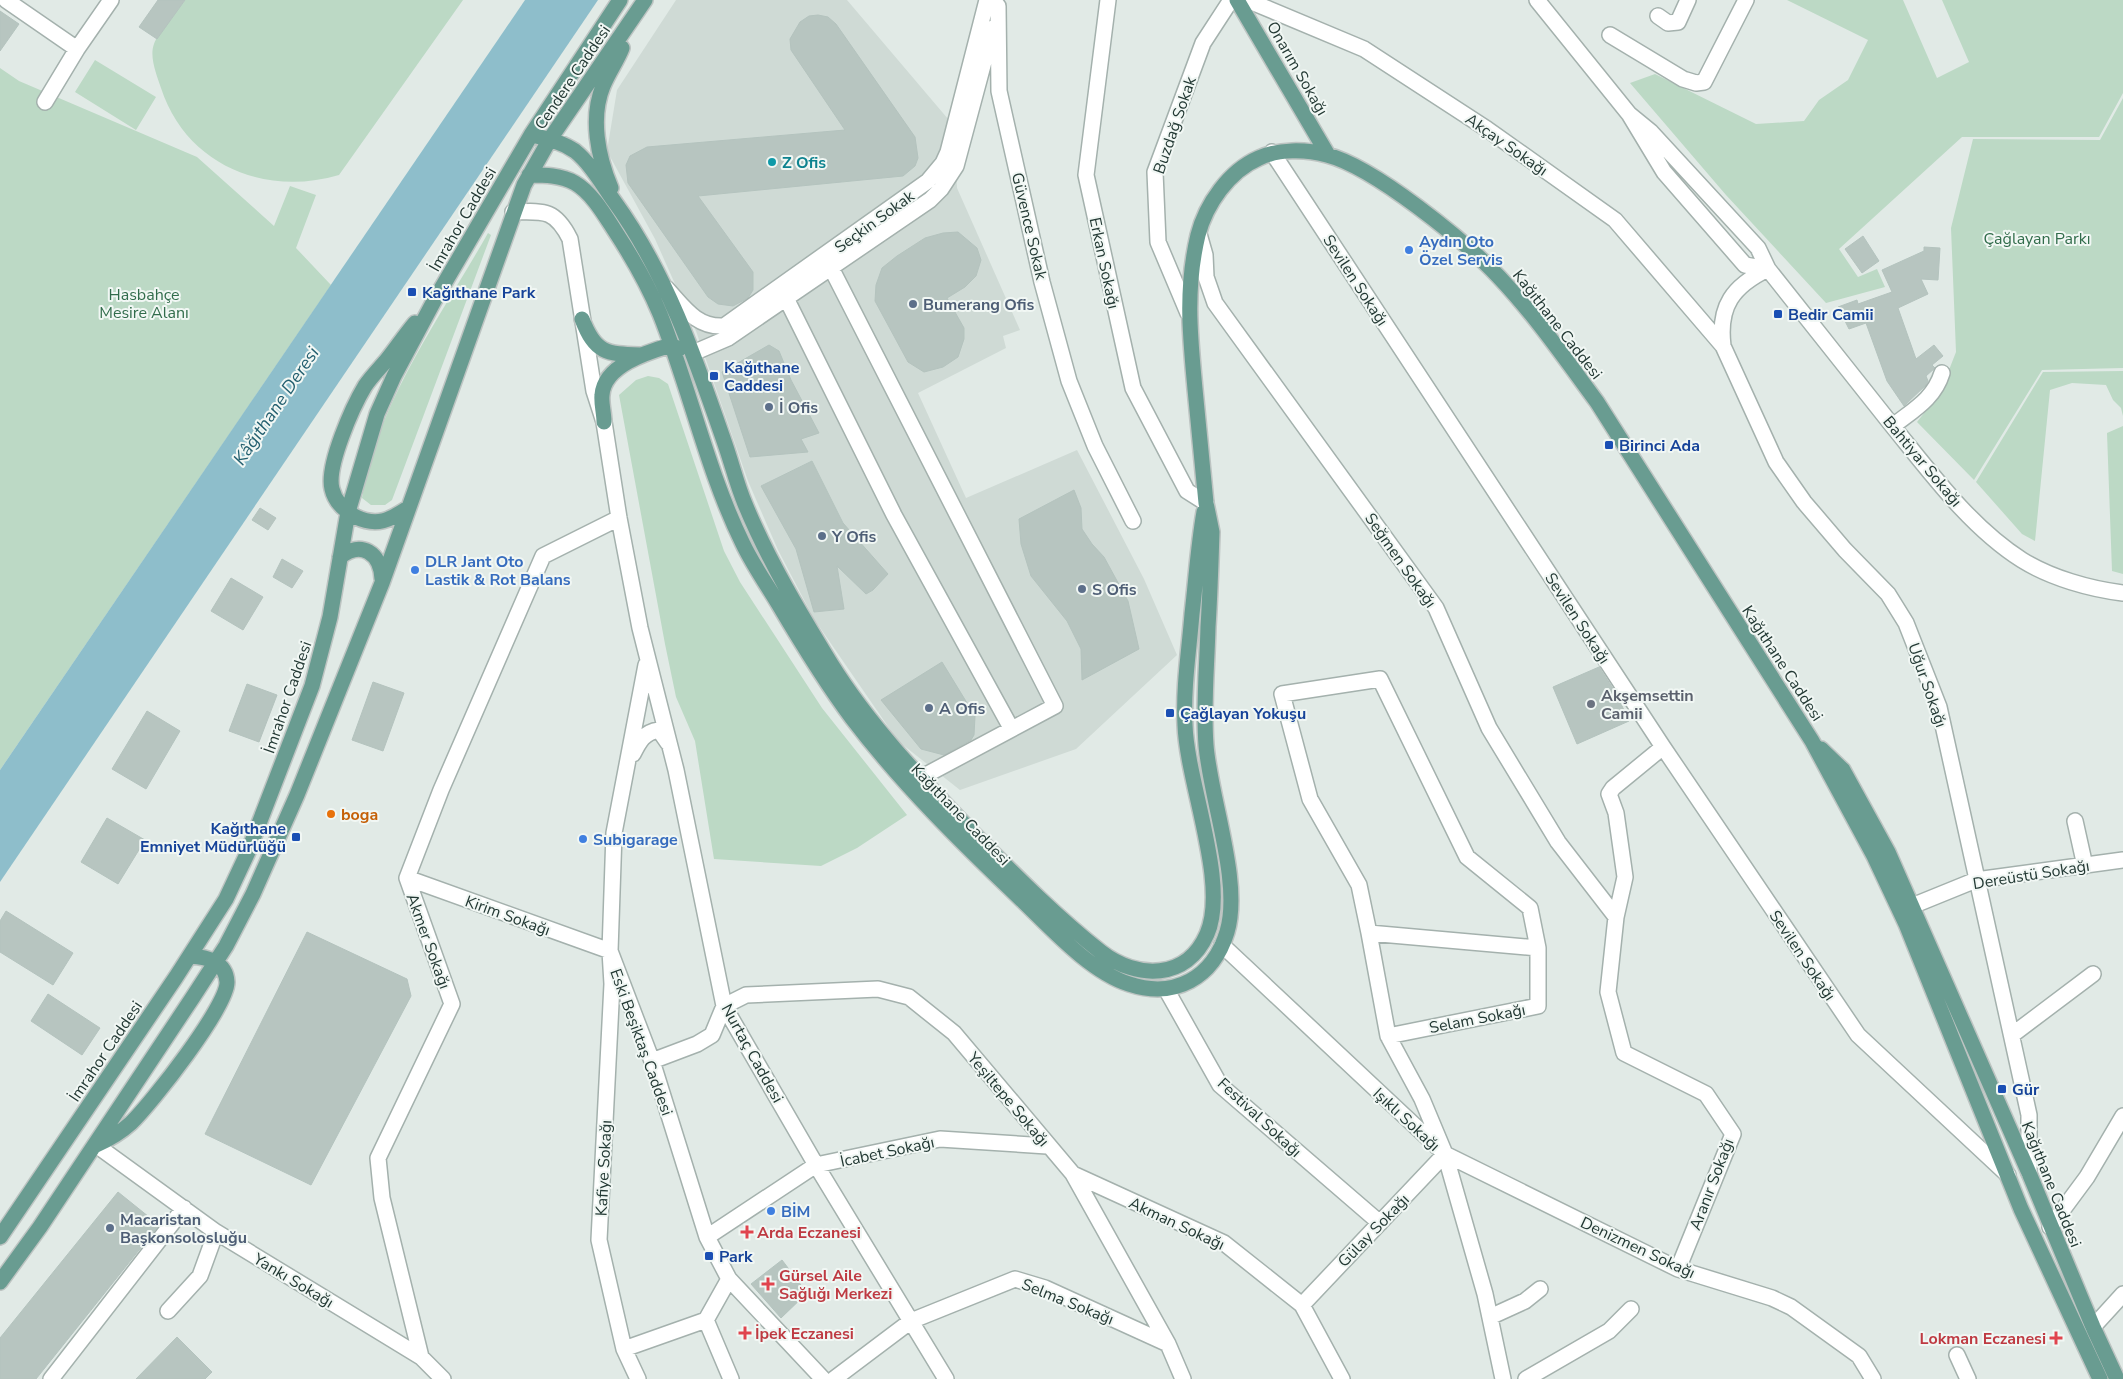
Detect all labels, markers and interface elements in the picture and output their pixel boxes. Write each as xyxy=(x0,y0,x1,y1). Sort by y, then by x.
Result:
street label: Onarım Sokağı xyxy=(1261,17,1333,120)
street label: Cendere Caddesi xyxy=(530,21,616,134)
street label: Buzdağ Sokak xyxy=(1148,73,1202,177)
street label: Akçay Sokağı xyxy=(1461,108,1552,181)
place label: Z Ofis xyxy=(782,152,826,174)
marker: Z Ofis xyxy=(766,156,778,168)
street label: İmrahor Caddesi xyxy=(424,163,502,276)
street label: Güvence Sokak xyxy=(1006,170,1052,283)
street label: Seçkin Sokak xyxy=(830,185,920,258)
street label: Erkan Sokağı xyxy=(1084,215,1124,311)
park label: Çağlayan Parkı xyxy=(1984,228,2090,250)
street label: Sevilen Sokağı xyxy=(1317,231,1393,330)
place label: Aydın Oto Özel Servis xyxy=(1419,231,1503,271)
marker: Aydın Oto Özel Servis xyxy=(1403,244,1415,256)
street label: Kağıthane Caddesi xyxy=(1507,265,1607,384)
place label: Kağıthane Park xyxy=(422,282,536,304)
park label: Hasbahçe Mesire Alanı xyxy=(99,284,189,324)
marker: Kağıthane Park xyxy=(406,286,418,298)
place label: Bumerang Ofis xyxy=(923,294,1035,316)
marker: Bumerang Ofis xyxy=(907,298,919,310)
place label: Bedir Camii xyxy=(1788,304,1873,326)
marker: Bedir Camii xyxy=(1772,308,1784,320)
water label: Kâğıthane Deresi xyxy=(228,342,325,470)
place label: Kağıthane Caddesi xyxy=(724,357,800,397)
marker: Kağıthane Caddesi xyxy=(708,370,720,382)
place label: İ Ofis xyxy=(779,397,818,419)
marker: İ Ofis xyxy=(763,401,775,413)
street label: Bahtiyar Sokağı xyxy=(1878,412,1967,512)
place label: Birinci Ada xyxy=(1619,435,1700,457)
marker: Birinci Ada xyxy=(1603,439,1615,451)
street label: Seğmen Sokağı xyxy=(1359,509,1441,612)
place label: Y Ofis xyxy=(831,526,877,548)
marker: Y Ofis xyxy=(816,530,828,542)
place label: DLR Jant Oto Lastik & Rot Balans xyxy=(425,551,571,591)
marker: DLR Jant Oto Lastik & Rot Balans xyxy=(409,564,421,576)
street label: Sevilen Sokağı xyxy=(1539,569,1615,668)
place label: S Ofis xyxy=(1092,579,1137,601)
marker: S Ofis xyxy=(1076,583,1088,595)
street label: Kağıthane Caddesi xyxy=(1736,601,1828,726)
street label: İmrahor Caddesi xyxy=(258,638,317,756)
street label: Uğur Sokağı xyxy=(1902,640,1952,731)
place label: Akşemsettin Camii xyxy=(1601,685,1694,725)
place label: A Ofis xyxy=(939,698,986,720)
marker: Akşemsettin Camii xyxy=(1585,698,1597,710)
marker: A Ofis xyxy=(923,702,935,714)
place label: Çağlayan Yokuşu xyxy=(1180,703,1306,725)
marker: Çağlayan Yokuşu xyxy=(1164,707,1176,719)
street label: Kağıthane Caddesi xyxy=(906,759,1015,871)
place label: boga xyxy=(341,804,378,826)
marker: boga xyxy=(325,808,337,820)
place label: Kağıthane Emniyet Müdürlüğü xyxy=(140,818,286,858)
place label: Subigarage xyxy=(593,829,678,851)
marker: Kağıthane Emniyet Müdürlüğü xyxy=(290,831,302,843)
marker: Subigarage xyxy=(577,833,589,845)
street label: Dereüstü Sokağı xyxy=(1971,855,2091,895)
street label: Kirim Sokağı xyxy=(462,890,553,942)
street label: Akmer Sokağı xyxy=(401,891,455,992)
street label: Sevilen Sokağı xyxy=(1764,906,1841,1005)
street label: Eski Beşiktaş Caddesi xyxy=(604,966,678,1119)
street label: İmrahor Caddesi xyxy=(64,997,148,1106)
street label: Selam Sokağı xyxy=(1427,999,1527,1039)
street label: Nurtaç Caddesi xyxy=(716,1000,788,1107)
street label: Yeşiltepe Sokağı xyxy=(962,1047,1054,1152)
street label: Festival Sokağı xyxy=(1212,1073,1306,1162)
place label: Gür xyxy=(2012,1079,2040,1101)
street label: Işıklı Sokağı xyxy=(1368,1083,1445,1157)
marker: Gür xyxy=(1996,1083,2008,1095)
street label: Kağıthane Caddesi xyxy=(2016,1118,2086,1251)
street label: Kafiye Sokağı xyxy=(590,1119,618,1217)
street label: İcabet Sokağı xyxy=(838,1131,936,1173)
street label: Aranır Sokağı xyxy=(1684,1135,1740,1233)
street label: Gülay Sokağı xyxy=(1333,1189,1414,1272)
street label: Akman Sokağı xyxy=(1125,1192,1228,1256)
place label: BİM xyxy=(781,1201,810,1223)
marker: BİM xyxy=(765,1205,777,1217)
place label: Macaristan Başkonsolosluğu xyxy=(120,1209,247,1249)
street label: Denizmen Sokağı xyxy=(1577,1212,1699,1284)
marker: Macaristan Başkonsolosluğu xyxy=(104,1222,116,1234)
place label: Arda Eczanesi xyxy=(757,1222,861,1244)
marker: Arda Eczanesi xyxy=(741,1226,753,1238)
place label: Park xyxy=(719,1246,753,1268)
street label: Yankı Sokağı xyxy=(248,1248,338,1313)
marker: Park xyxy=(703,1250,715,1262)
place label: Gürsel Aile Sağlığı Merkezi xyxy=(779,1265,892,1305)
street label: Selma Sokağı xyxy=(1018,1273,1117,1330)
marker: Gürsel Aile Sağlığı Merkezi xyxy=(761,1277,775,1291)
place label: İpek Eczanesi xyxy=(755,1323,854,1345)
marker: İpek Eczanesi xyxy=(739,1327,751,1339)
place label: Lokman Eczanesi xyxy=(1920,1328,2046,1350)
marker: Lokman Eczanesi xyxy=(2050,1332,2062,1344)

